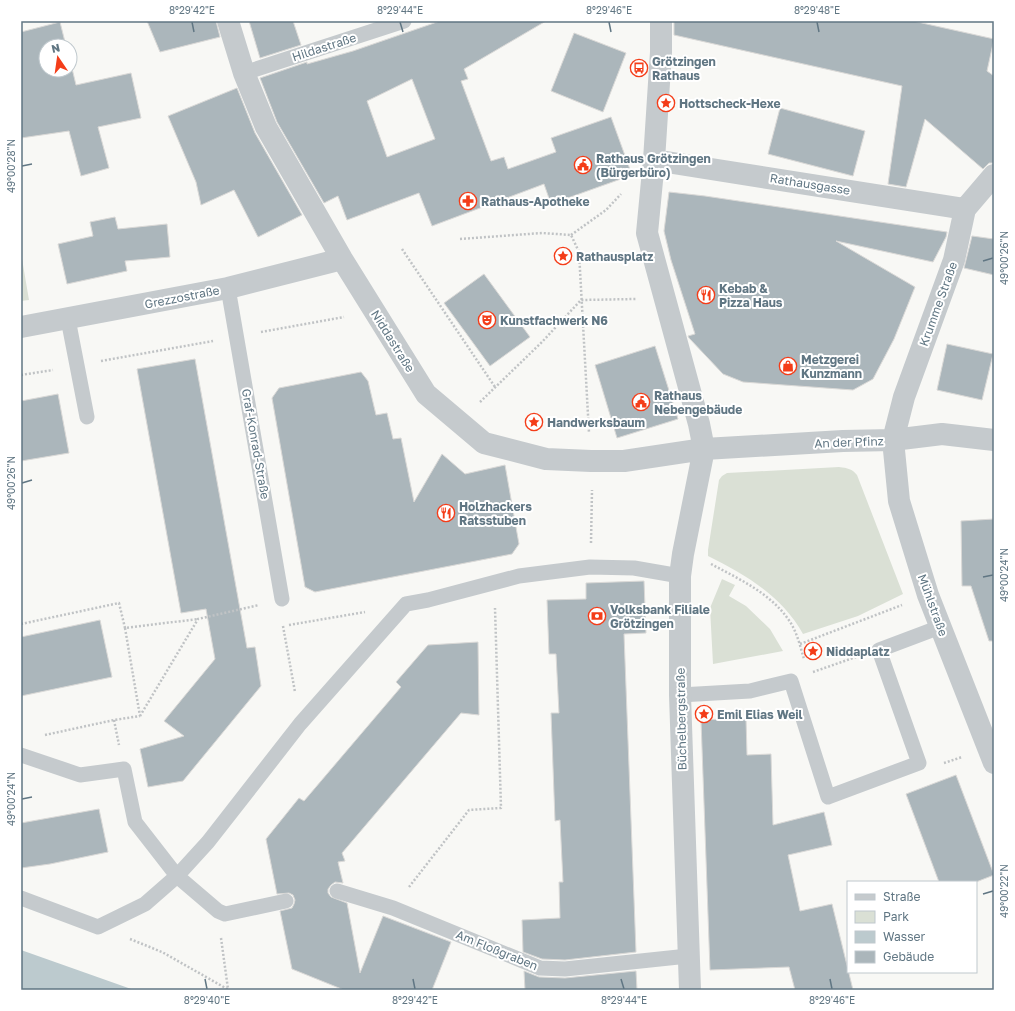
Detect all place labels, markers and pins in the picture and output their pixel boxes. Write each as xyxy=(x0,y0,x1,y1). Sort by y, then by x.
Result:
place label: Grötzingen Rathaus xyxy=(652,54,716,83)
bus stop icon: Grötzingen Rathaus xyxy=(629,58,649,78)
place icon: Hottscheck-Hexe xyxy=(656,93,676,113)
place label: Hottscheck-Hexe xyxy=(679,96,781,111)
place label: Rathaus Grötzingen (Bürgerbüro) xyxy=(596,151,711,180)
public building icon: Rathaus Grötzingen (Bürgerbüro) xyxy=(573,155,593,175)
pharmacy icon: Rathaus-Apotheke xyxy=(458,191,478,211)
place label: Rathaus-Apotheke xyxy=(481,194,590,209)
place icon: Rathausplatz xyxy=(553,246,573,266)
place label: Rathausplatz xyxy=(576,249,653,264)
place label: Kebab & Pizza Haus xyxy=(719,281,783,310)
restaurant icon: Kebab & Pizza Haus xyxy=(696,285,716,305)
theatre icon: Kunstfachwerk N6 xyxy=(477,310,497,330)
place label: Kunstfachwerk N6 xyxy=(500,313,608,328)
place label: Metzgerei Kunzmann xyxy=(801,352,862,381)
shop icon: Metzgerei Kunzmann xyxy=(778,356,798,376)
place label: Rathaus Nebengebäude xyxy=(654,388,742,417)
public building icon: Rathaus Nebengebäude xyxy=(631,392,651,412)
place icon: Handwerksbaum xyxy=(524,412,544,432)
place label: Handwerksbaum xyxy=(547,415,645,430)
place label: Holzhackers Ratsstuben xyxy=(459,499,532,528)
restaurant icon: Holzhackers Ratsstuben xyxy=(436,503,456,523)
place label: Volksbank Filiale Grötzingen xyxy=(610,602,710,631)
bank icon: Volksbank Filiale Grötzingen xyxy=(587,606,607,626)
place icon: Niddaplatz xyxy=(803,641,823,661)
place label: Niddaplatz xyxy=(826,644,890,659)
place icon: Emil Elias Weil xyxy=(694,704,714,724)
place label: Emil Elias Weil xyxy=(717,707,803,722)

